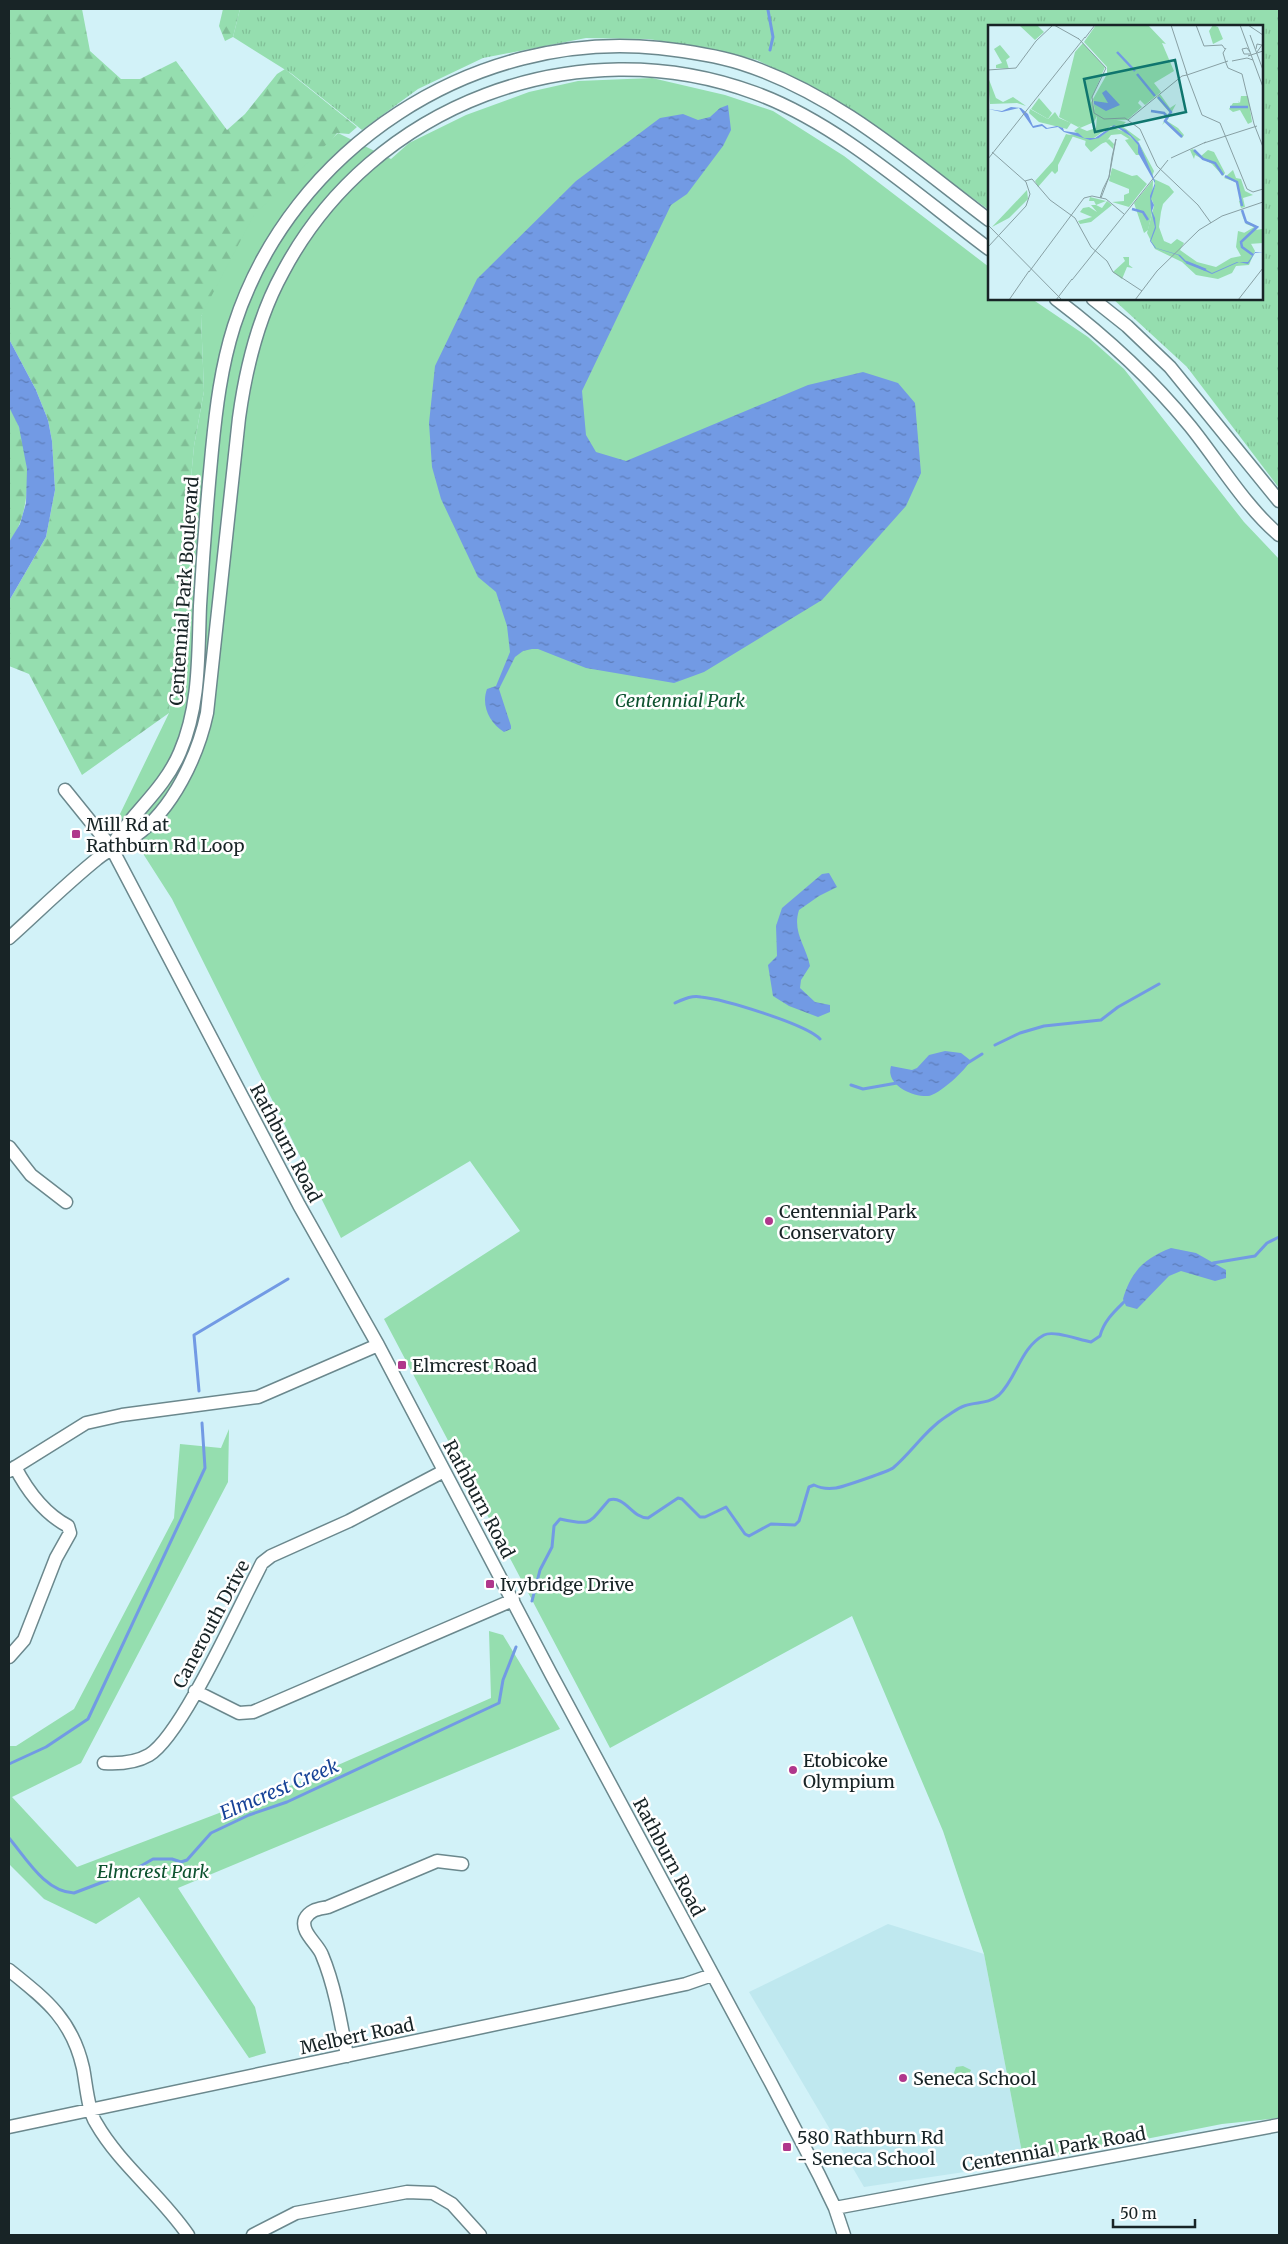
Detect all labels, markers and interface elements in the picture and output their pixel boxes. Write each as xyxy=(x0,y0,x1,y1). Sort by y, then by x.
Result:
inset map xyxy=(988,25,1263,300)
street label: Centennial Park Boulevard xyxy=(165,475,203,706)
park label: Centennial Park xyxy=(615,689,745,712)
place label: Mill Rd at Rathburn Rd Loop xyxy=(86,813,244,857)
marker: Mill Rd at Rathburn Rd Loop xyxy=(70,828,82,840)
street label: Rathburn Road xyxy=(245,1080,327,1206)
place label: Centennial Park Conservatory xyxy=(779,1200,918,1244)
marker: Centennial Park Conservatory xyxy=(763,1215,775,1227)
place label: Elmcrest Road xyxy=(412,1354,537,1377)
marker: Elmcrest Road xyxy=(396,1359,408,1371)
street label: Rathburn Road xyxy=(438,1436,520,1562)
street label: Canerouth Drive xyxy=(168,1556,254,1692)
place label: Ivybridge Drive xyxy=(500,1573,634,1596)
marker: Ivybridge Drive xyxy=(484,1578,496,1590)
place label: Etobicoke Olympium xyxy=(803,1749,895,1793)
water label: Elmcrest Creek xyxy=(216,1753,343,1825)
marker: Etobicoke Olympium xyxy=(787,1764,799,1776)
street label: Rathburn Road xyxy=(628,1794,710,1920)
park label: Elmcrest Park xyxy=(97,1860,209,1883)
street label: Melbert Road xyxy=(298,2013,416,2059)
place label: Seneca School xyxy=(913,2067,1037,2090)
marker: Seneca School xyxy=(897,2072,909,2084)
street label: Centennial Park Road xyxy=(960,2122,1148,2176)
place label: 580 Rathburn Rd - Seneca School xyxy=(797,2126,944,2170)
marker: 580 Rathburn Rd - Seneca School xyxy=(781,2141,793,2153)
scale bar xyxy=(1113,2196,1196,2228)
text: 50 m xyxy=(1120,2204,1157,2223)

